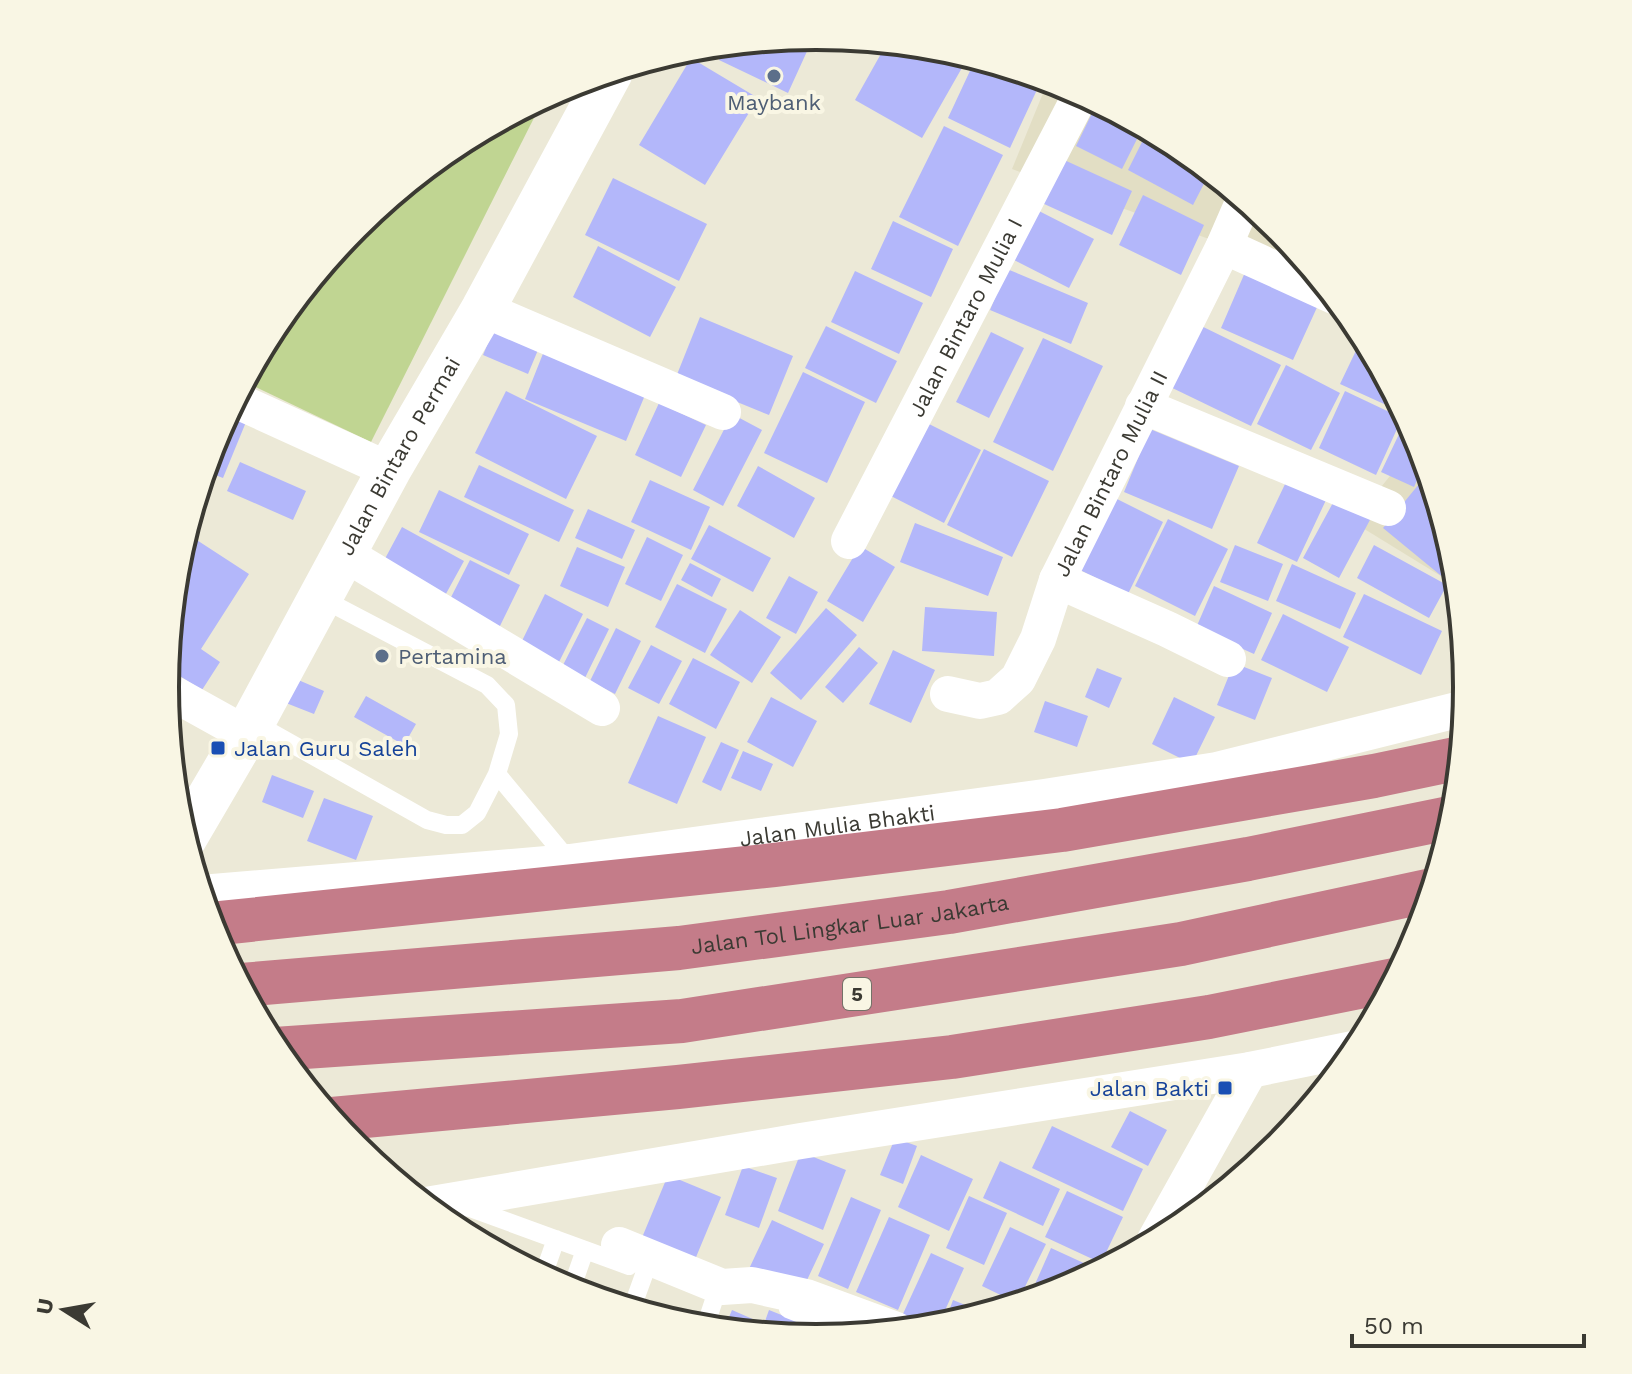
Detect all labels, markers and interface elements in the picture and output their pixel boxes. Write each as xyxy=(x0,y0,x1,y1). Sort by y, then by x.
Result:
marker: Maybank xyxy=(765,67,783,85)
place label: Maybank xyxy=(727,90,821,115)
street label: Jalan Bintaro Mulia I xyxy=(904,214,1027,421)
street label: Jalan Bintaro Permai xyxy=(333,352,465,560)
street label: Jalan Bintaro Mulia II xyxy=(1049,367,1173,581)
place label: Pertamina xyxy=(398,644,507,669)
marker: Pertamina xyxy=(373,647,391,665)
place label: Jalan Guru Saleh xyxy=(234,736,418,761)
marker: Jalan Guru Saleh xyxy=(209,739,227,757)
street label: Jalan Mulia Bhakti xyxy=(738,800,937,852)
street label: Jalan Tol Lingkar Luar Jakarta xyxy=(689,890,1011,959)
road number: 5 xyxy=(843,978,871,1010)
place label: Jalan Bakti xyxy=(1090,1076,1209,1101)
marker: Jalan Bakti xyxy=(1216,1079,1234,1097)
north arrow xyxy=(24,1270,104,1350)
text: U xyxy=(31,1296,59,1316)
scale bar xyxy=(1352,1298,1584,1348)
text: 50 m xyxy=(1364,1312,1424,1340)

